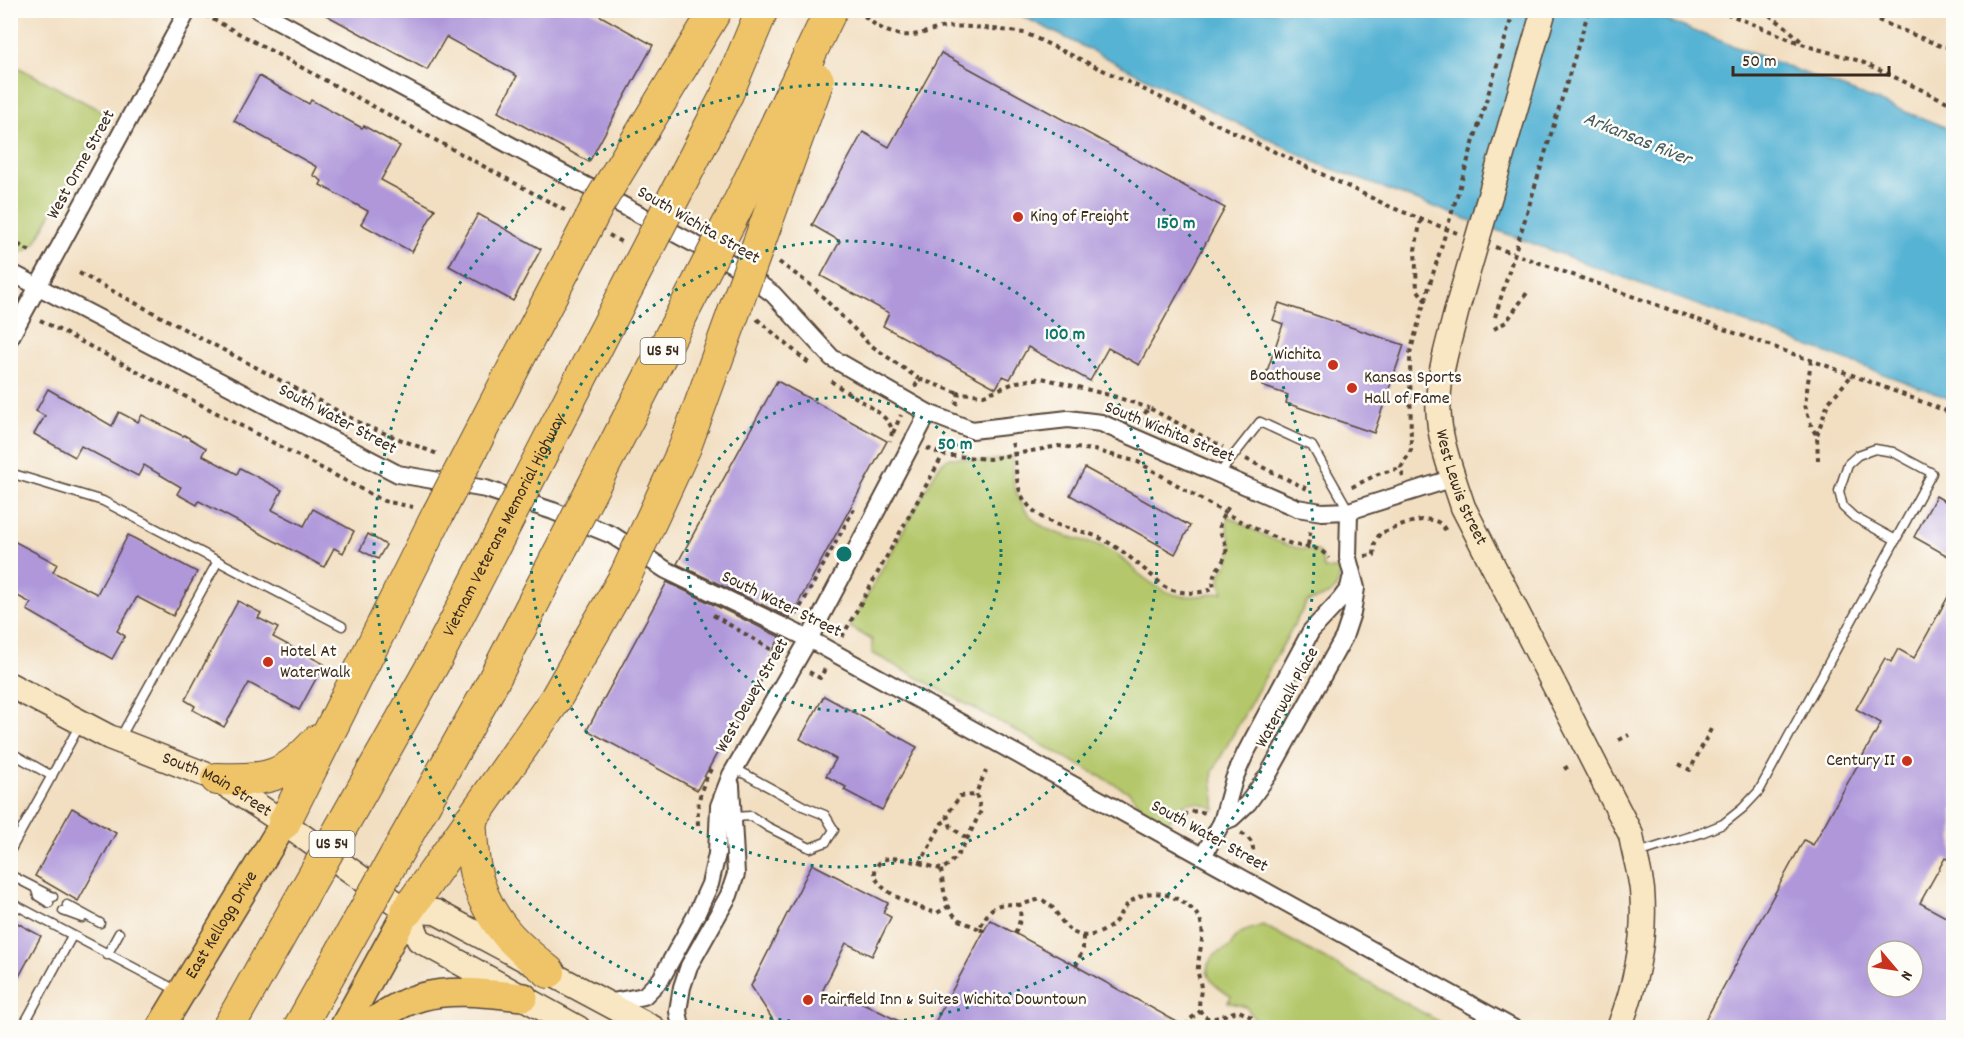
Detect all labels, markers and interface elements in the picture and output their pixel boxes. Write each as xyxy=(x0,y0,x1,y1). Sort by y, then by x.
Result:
scale bar xyxy=(1733,39,1889,77)
text: 50 m xyxy=(1742,50,1777,75)
street label: West Orme Street xyxy=(42,105,123,224)
water label: Arkansas River xyxy=(1579,106,1697,175)
street label: South Wichita Street xyxy=(632,181,764,272)
place label: King of Freight xyxy=(1030,205,1129,230)
marker: King of Freight xyxy=(1011,210,1025,224)
text: 150 m xyxy=(1157,212,1195,237)
text: 100 m xyxy=(1045,323,1085,348)
road number: US 54 xyxy=(640,338,686,364)
place label: Wichita Boathouse xyxy=(1250,343,1322,389)
marker: Wichita Boathouse xyxy=(1326,358,1340,372)
place label: Kansas Sports Hall of Fame xyxy=(1364,366,1462,412)
street label: South Water Street xyxy=(273,378,401,462)
marker: Kansas Sports Hall of Fame xyxy=(1345,381,1359,395)
street label: South Wichita Street xyxy=(1100,396,1238,471)
street label: Vietnam Veterans Memorial Highway xyxy=(437,409,573,641)
street label: West Lewis Street xyxy=(1428,427,1493,550)
text: 50 m xyxy=(938,433,972,458)
centre of rings xyxy=(834,544,854,564)
street label: South Water Street xyxy=(717,565,845,645)
street label: West Dewey Street xyxy=(710,634,796,758)
place label: Hotel At WaterWalk xyxy=(280,640,350,686)
street label: Waterwalk Place xyxy=(1250,643,1326,753)
marker: Hotel At WaterWalk xyxy=(261,655,275,669)
street label: South Main Street xyxy=(158,746,277,824)
place label: Century II xyxy=(1826,749,1895,774)
marker: Century II xyxy=(1900,754,1914,768)
street label: South Water Street xyxy=(1146,794,1272,880)
road number: US 54 xyxy=(310,831,354,857)
street label: East Kellogg Drive xyxy=(180,866,265,984)
north arrow xyxy=(1865,939,1925,999)
text: N xyxy=(1894,966,1918,984)
place label: Fairfield Inn & Suites Wichita Downtown xyxy=(820,988,1087,1013)
marker: Fairfield Inn & Suites Wichita Downtown xyxy=(801,993,815,1007)

